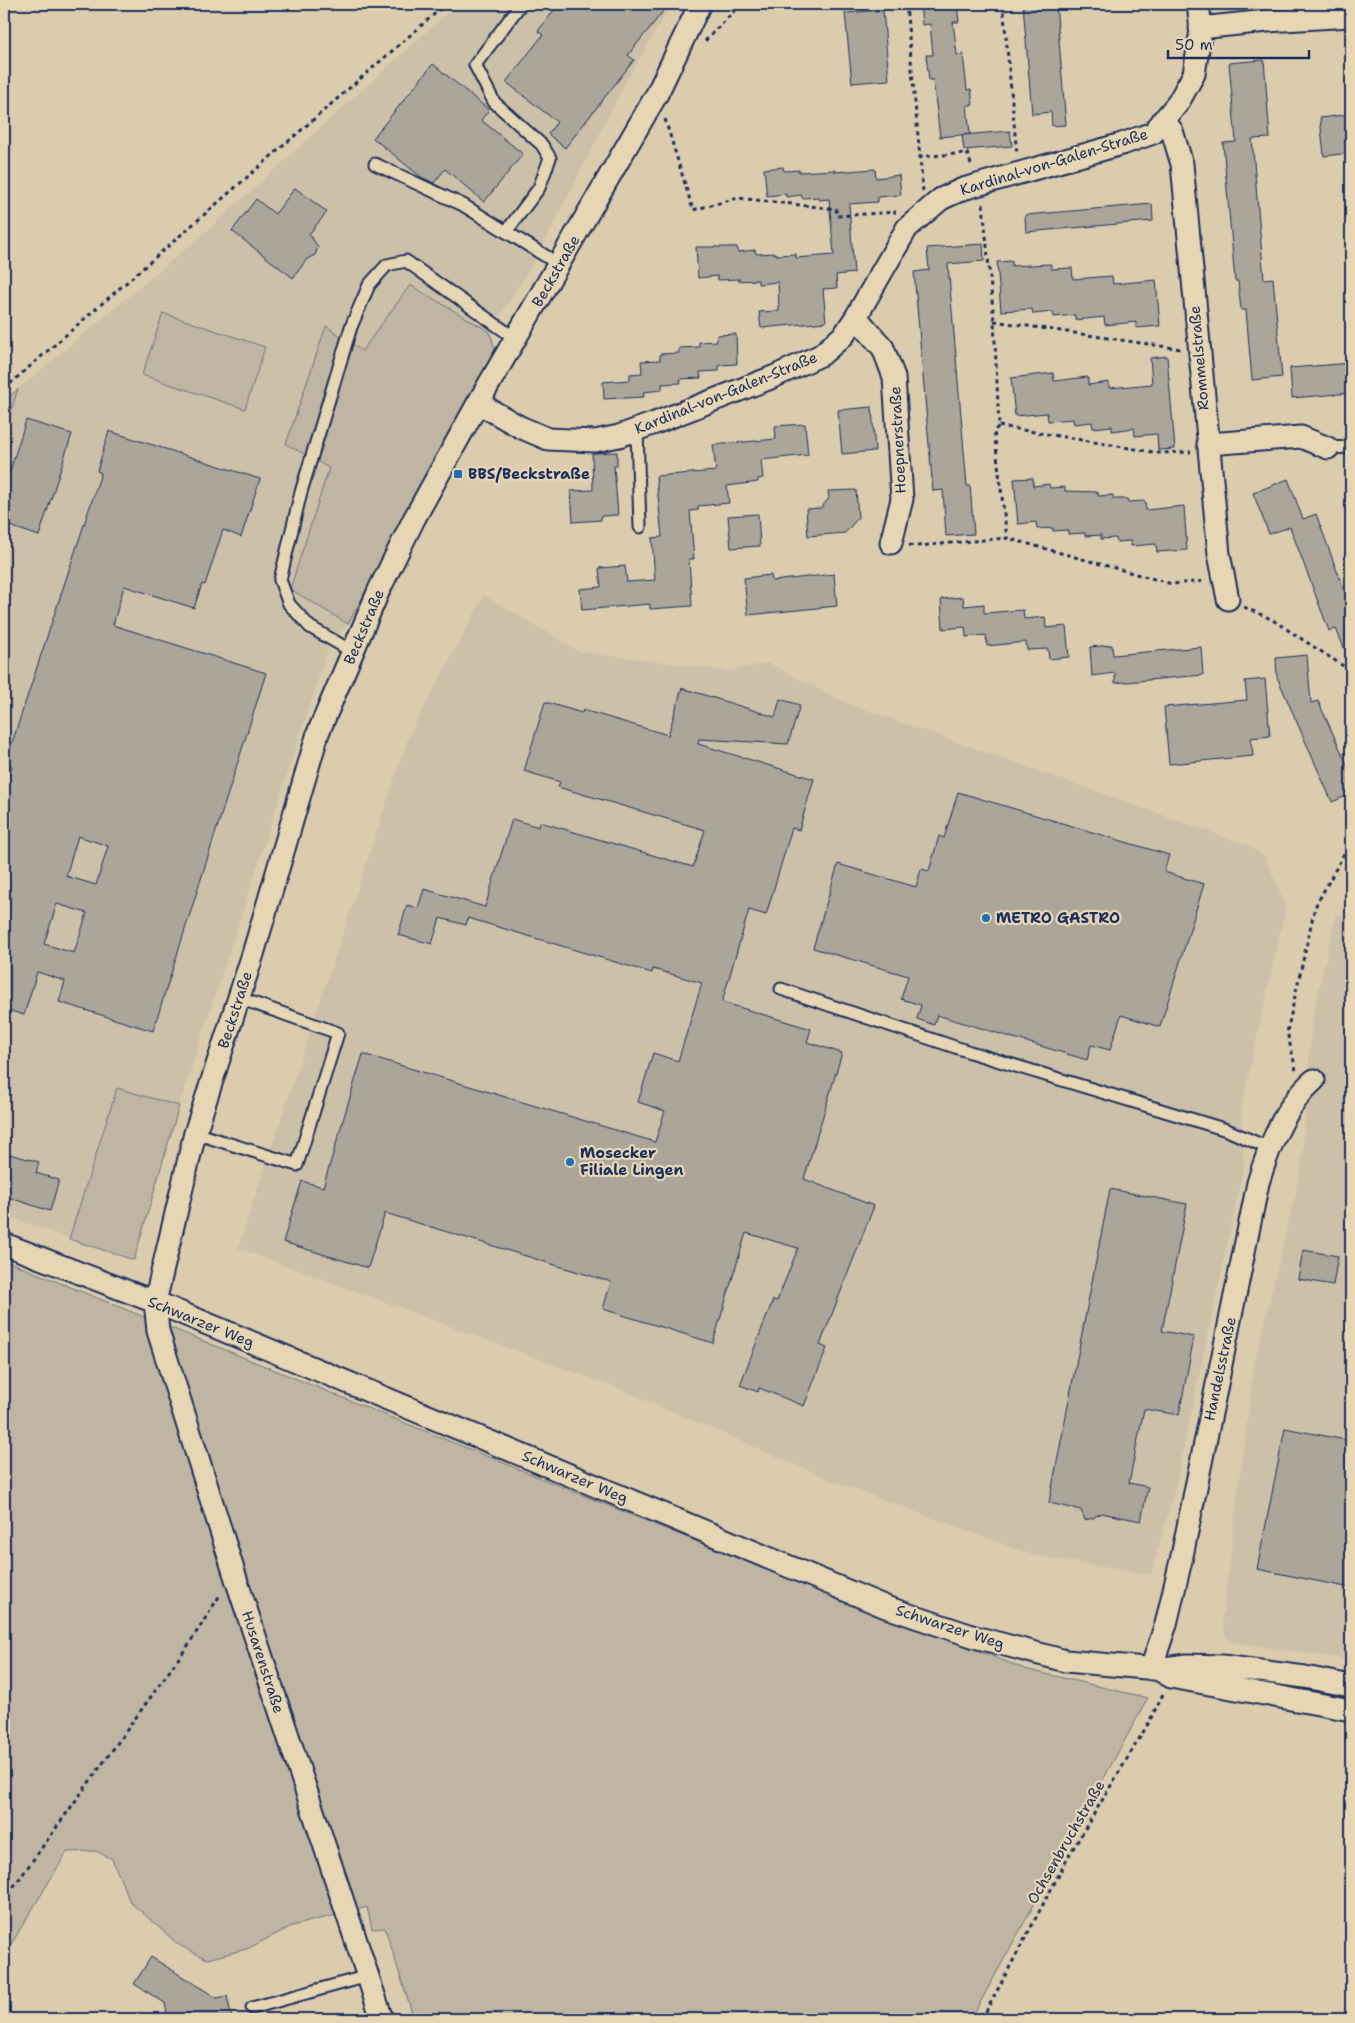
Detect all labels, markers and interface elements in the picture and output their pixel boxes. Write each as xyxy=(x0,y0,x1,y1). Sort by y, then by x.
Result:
scale bar xyxy=(1168,28,1309,60)
text: 50 m xyxy=(1175,35,1213,55)
street label: Kardinal-von-Galen-Straße xyxy=(958,124,1150,200)
street label: Beckstraße xyxy=(527,231,585,311)
street label: Rommelstraße xyxy=(1184,305,1214,411)
street label: Kardinal-von-Galen-Straße xyxy=(632,347,820,439)
street label: Hoepnerstraße xyxy=(885,386,911,494)
place label: BBS/Beckstraße xyxy=(468,464,590,484)
marker: BBS/Beckstraße xyxy=(452,468,464,480)
street label: Beckstraße xyxy=(339,586,389,668)
place label: METRO GASTRO xyxy=(996,908,1120,928)
marker: METRO GASTRO xyxy=(980,912,992,924)
street label: Beckstraße xyxy=(213,969,257,1051)
place label: Mosecker Filiale Lingen xyxy=(580,1143,683,1180)
marker: Mosecker Filiale Lingen xyxy=(564,1156,576,1168)
street label: Schwarzer Weg xyxy=(145,1292,257,1352)
street label: Handelsstraße xyxy=(1199,1315,1241,1423)
street label: Schwarzer Weg xyxy=(519,1446,631,1508)
street label: Schwarzer Weg xyxy=(893,1600,1007,1654)
street label: Husarenstraße xyxy=(237,1608,289,1716)
street label: Ochsenbruchstraße xyxy=(1022,1777,1110,1907)

